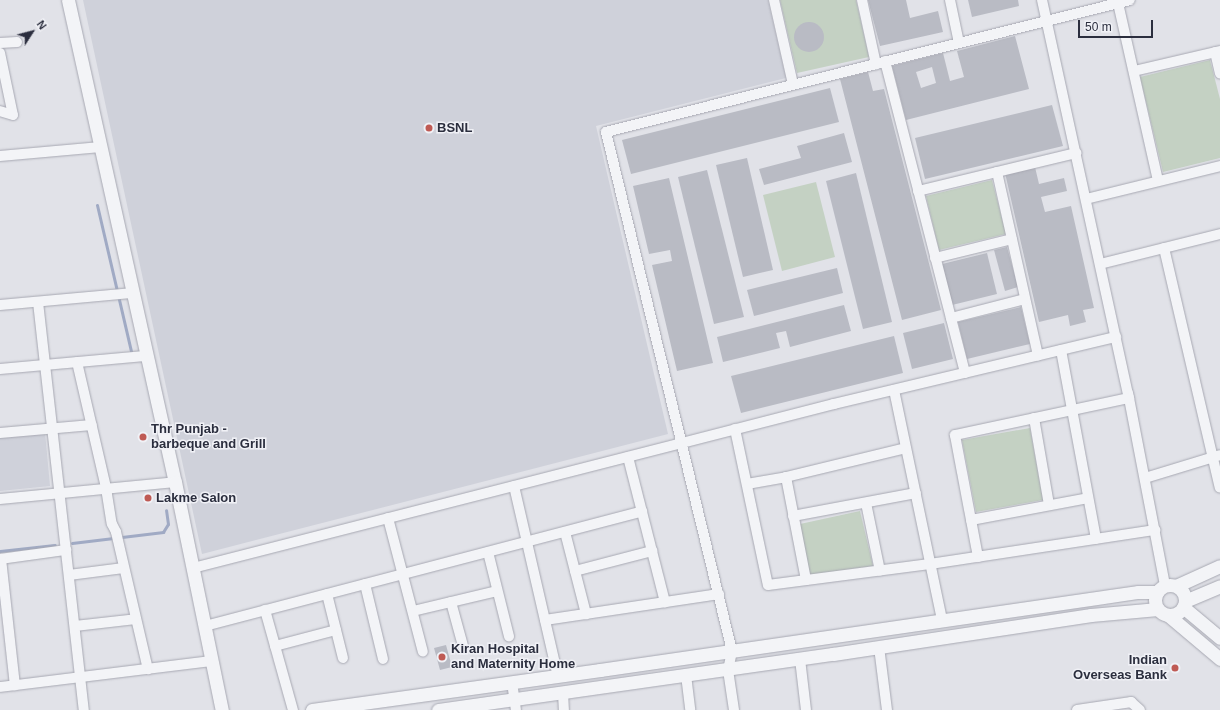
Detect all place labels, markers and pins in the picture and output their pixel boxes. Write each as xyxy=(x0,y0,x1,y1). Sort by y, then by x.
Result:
place label: BSNL xyxy=(437,120,472,136)
marker: BSNL xyxy=(424,123,434,133)
place label: Thr Punjab - barbeque and Grill xyxy=(151,422,266,453)
marker: Thr Punjab - barbeque and Grill xyxy=(138,432,148,442)
place label: Lakme Salon xyxy=(156,490,236,506)
marker: Lakme Salon xyxy=(143,493,153,503)
place label: Kiran Hospital and Maternity Home xyxy=(451,642,575,673)
marker: Kiran Hospital and Maternity Home xyxy=(436,651,448,663)
place label: Indian Overseas Bank xyxy=(1073,653,1167,684)
marker: Indian Overseas Bank xyxy=(1170,663,1180,673)

